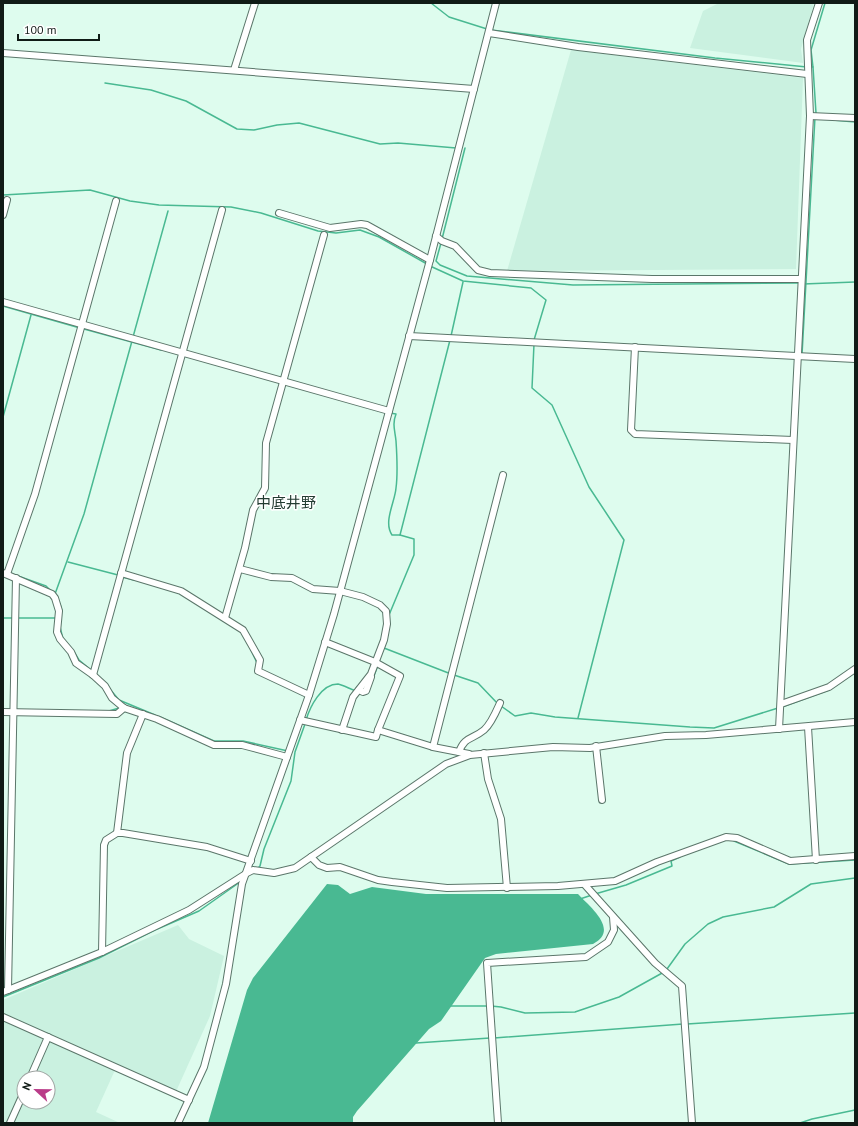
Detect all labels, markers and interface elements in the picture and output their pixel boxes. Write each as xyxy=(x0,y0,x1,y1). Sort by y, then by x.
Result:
scale bar xyxy=(18,16,99,42)
text: 100 m xyxy=(24,22,57,37)
district label: 中底井野 xyxy=(256,493,316,512)
north arrow xyxy=(16,1070,56,1110)
text: N xyxy=(19,1080,35,1092)

